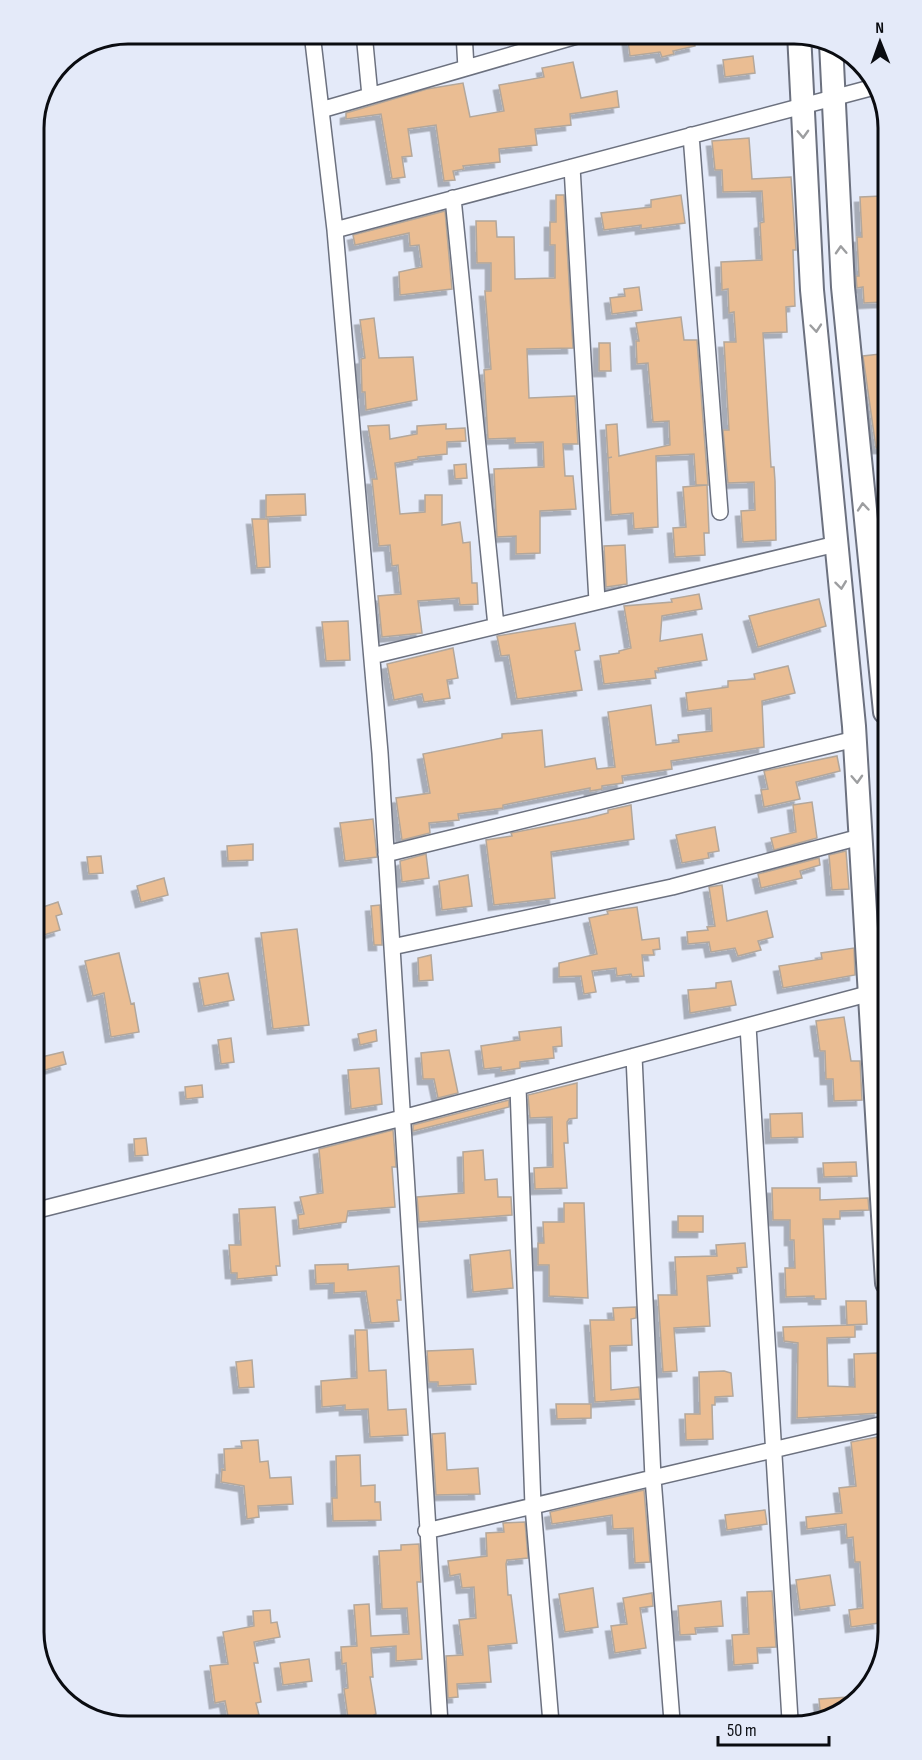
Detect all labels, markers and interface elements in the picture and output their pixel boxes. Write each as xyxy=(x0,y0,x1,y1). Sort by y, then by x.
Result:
north arrow xyxy=(850,12,910,72)
text: N xyxy=(875,19,884,38)
one-way arrow xyxy=(797,129,810,138)
one-way arrow xyxy=(834,246,847,255)
one-way arrow xyxy=(809,324,822,333)
one-way arrow xyxy=(857,503,870,512)
one-way arrow xyxy=(834,580,847,590)
one-way arrow xyxy=(851,775,864,784)
scale bar xyxy=(718,1709,829,1747)
text: 50 m xyxy=(727,1720,757,1741)

